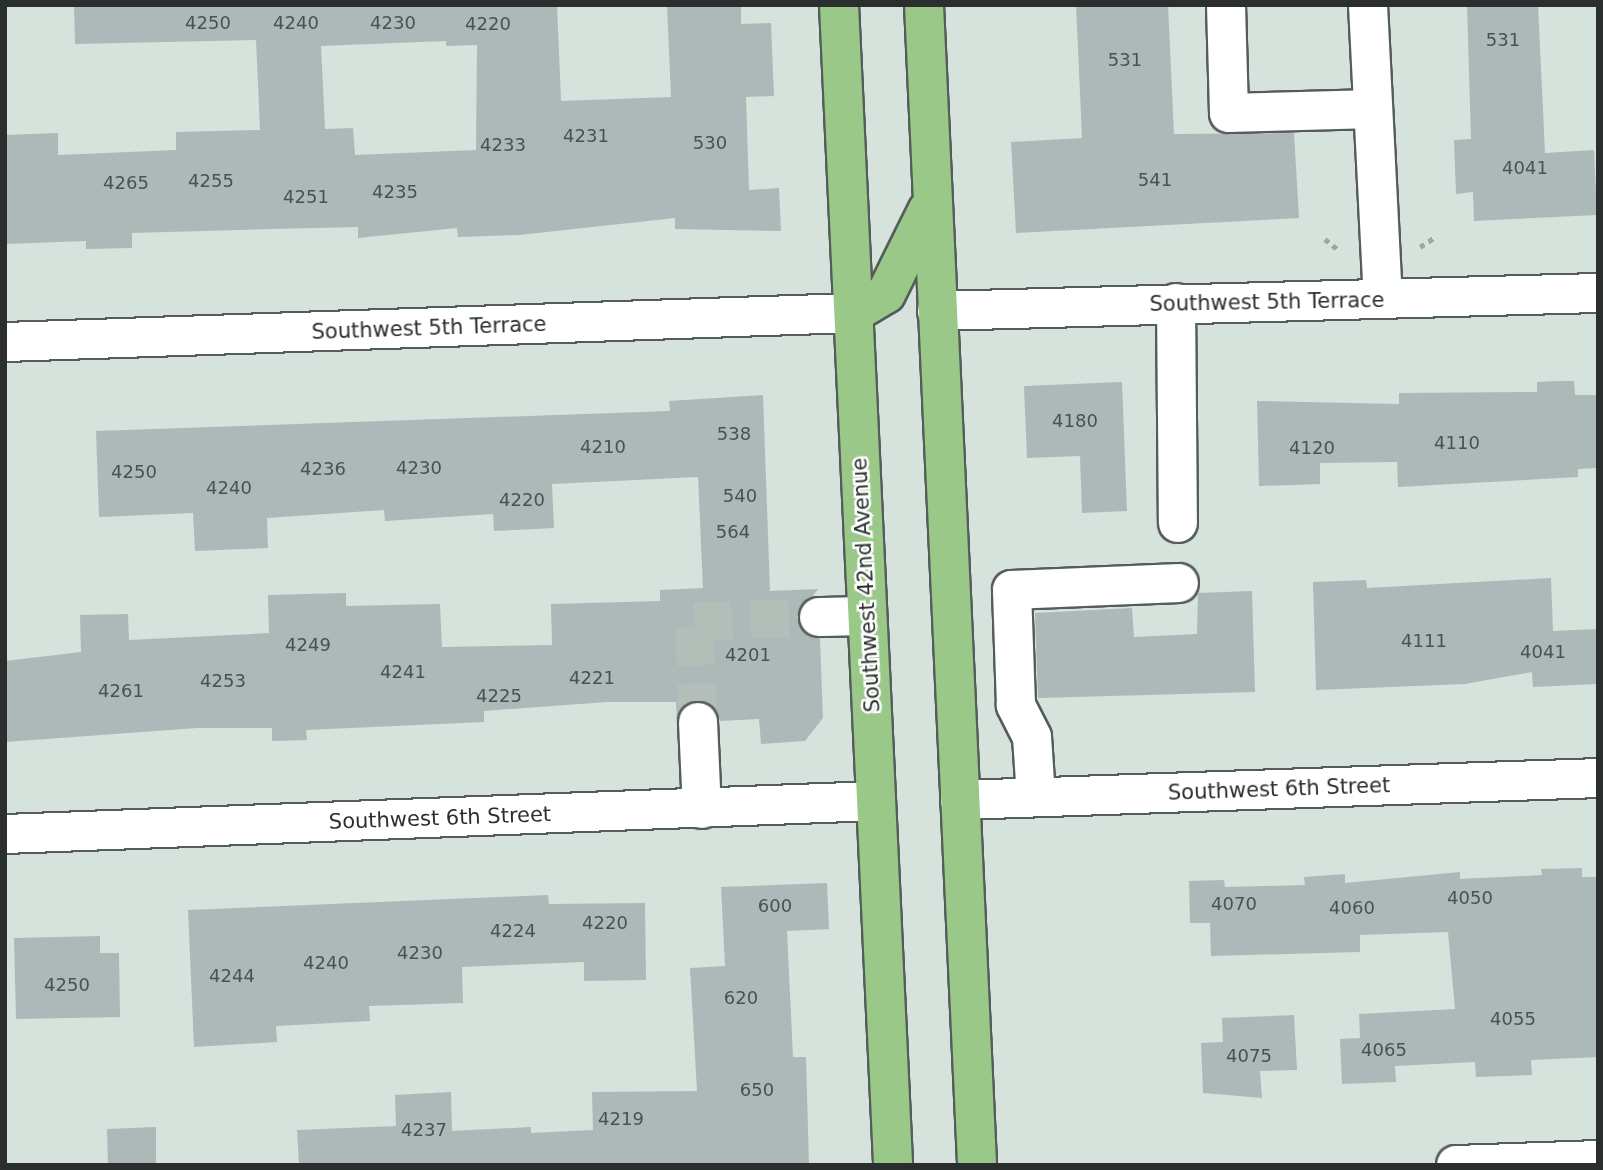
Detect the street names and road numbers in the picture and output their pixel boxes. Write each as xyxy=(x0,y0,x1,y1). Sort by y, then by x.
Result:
street label: Southwest 5th Terrace xyxy=(1149,287,1385,317)
street label: Southwest 5th Terrace xyxy=(311,311,547,345)
street label: Southwest 42nd Avenue xyxy=(847,457,885,713)
street label: Southwest 6th Street xyxy=(1167,773,1391,805)
street label: Southwest 6th Street xyxy=(328,802,552,834)

